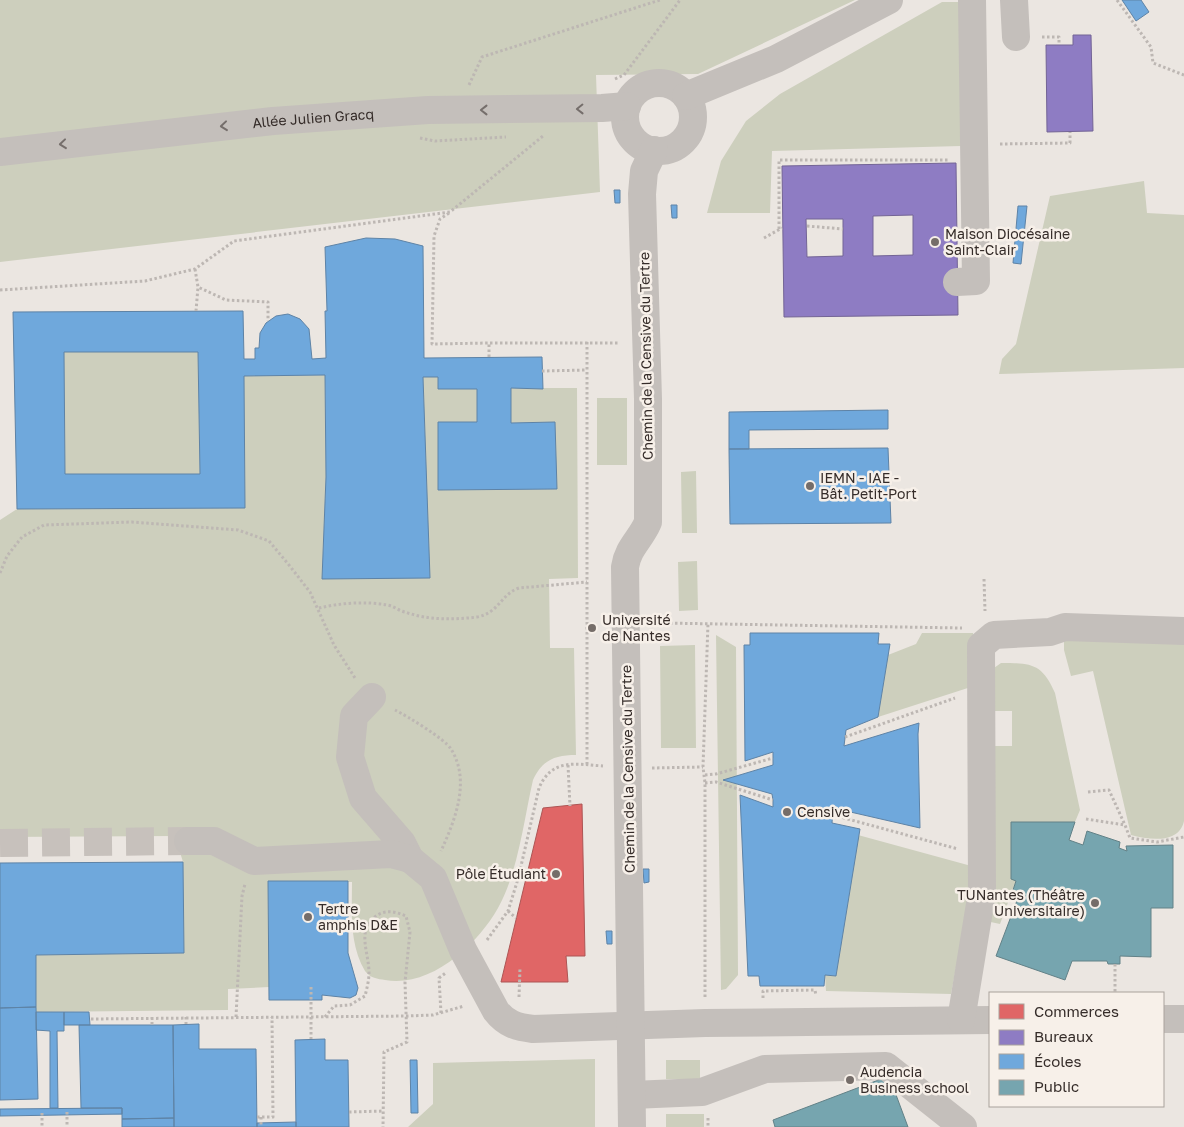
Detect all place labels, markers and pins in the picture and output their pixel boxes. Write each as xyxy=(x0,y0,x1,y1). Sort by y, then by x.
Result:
place label: Maison Diocésaine Saint-Clair xyxy=(945,225,1070,258)
marker: Maison Diocésaine Saint-Clair xyxy=(929,236,941,248)
place label: IEMN - IAE - Bât. Petit-Port xyxy=(820,469,917,502)
marker: IEMN - IAE - Bât. Petit-Port xyxy=(804,480,816,492)
place label: Université de Nantes xyxy=(602,611,671,644)
marker: Université de Nantes xyxy=(586,622,598,634)
place label: Censive xyxy=(797,803,850,820)
marker: Censive xyxy=(781,806,793,818)
place label: Pôle Étudiant xyxy=(456,865,546,882)
marker: Pôle Étudiant xyxy=(550,868,562,880)
place label: TUNantes (Théâtre Universitaire) xyxy=(957,886,1085,919)
marker: TUNantes (Théâtre Universitaire) xyxy=(1089,897,1101,909)
place label: Tertre amphis D&E xyxy=(318,900,398,933)
marker: Tertre amphis D&E xyxy=(302,911,314,923)
place label: Audencia Business school xyxy=(860,1063,969,1096)
marker: Audencia Business school xyxy=(844,1074,856,1086)

